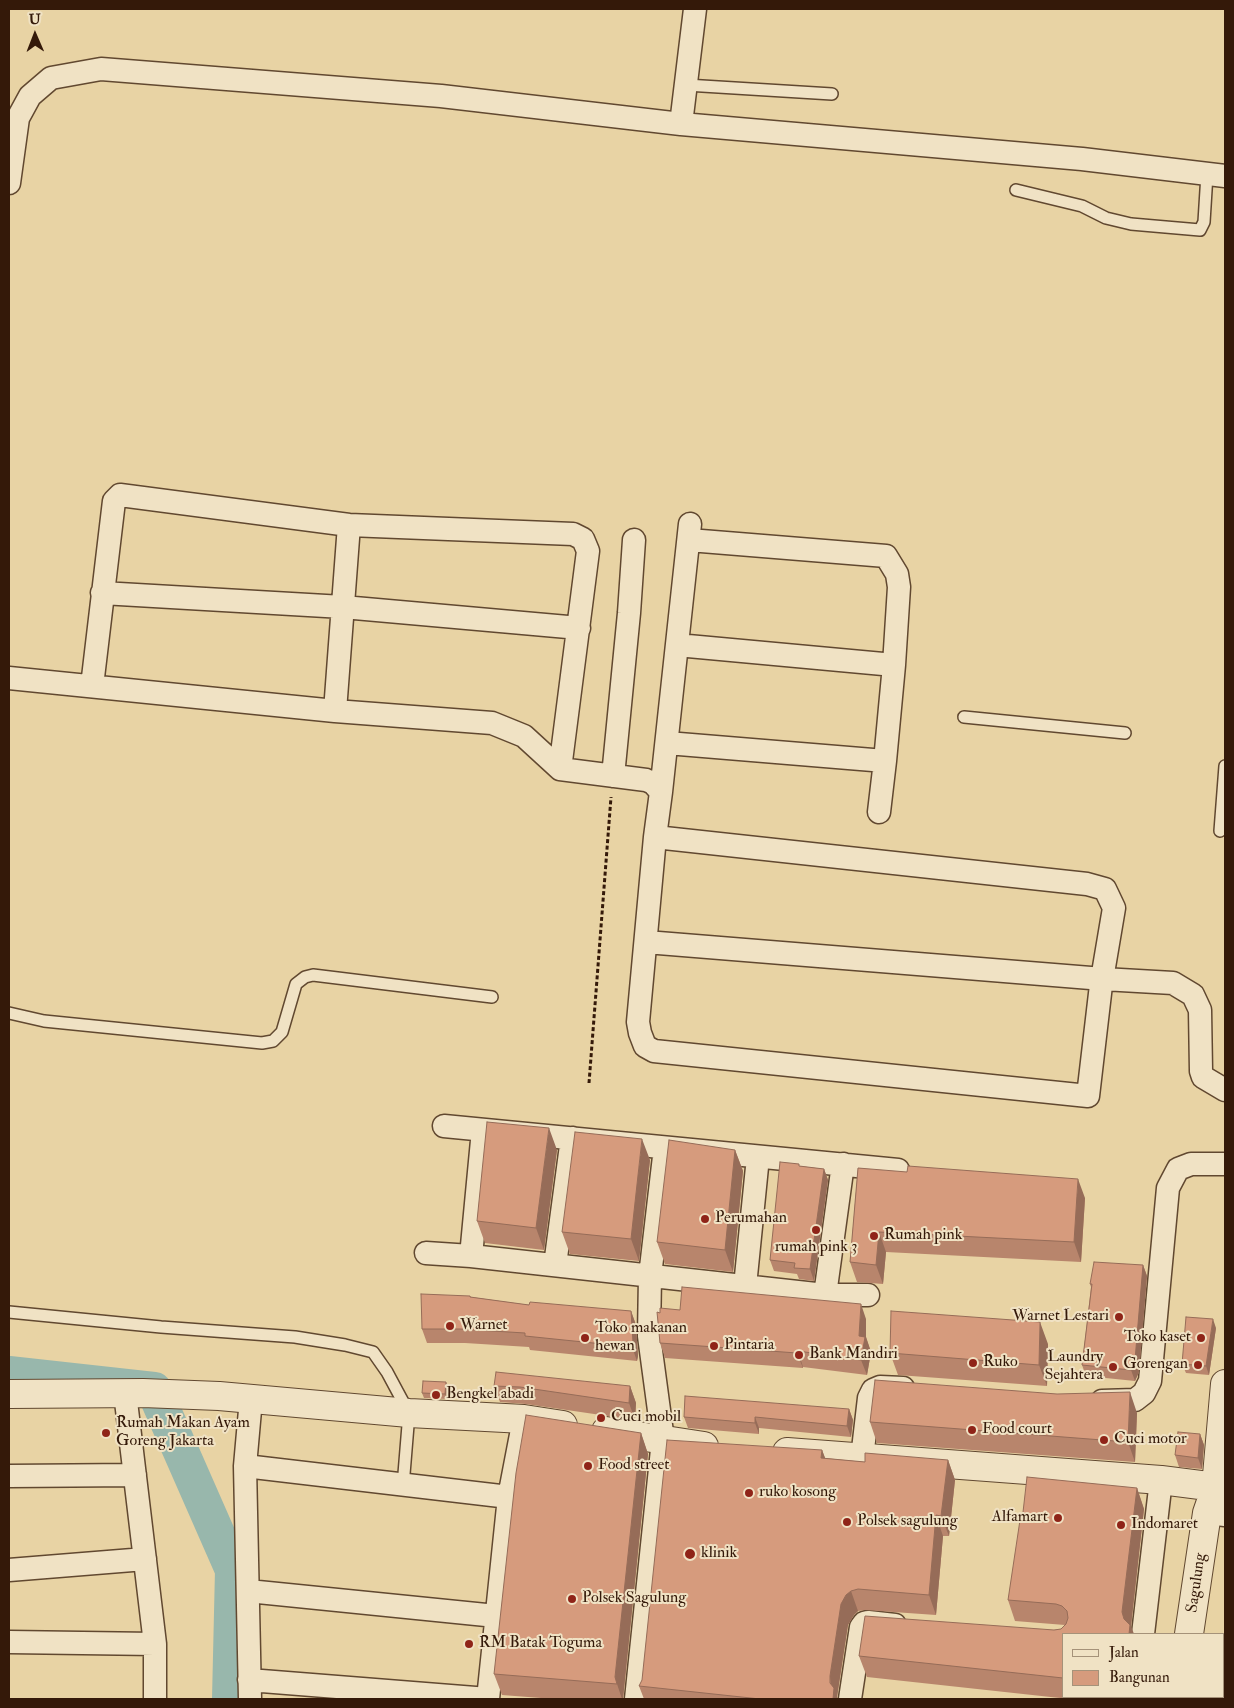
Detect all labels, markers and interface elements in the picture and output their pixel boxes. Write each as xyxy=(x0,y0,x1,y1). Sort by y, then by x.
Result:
north arrow xyxy=(10,10,60,60)
text: U xyxy=(29,11,41,28)
place label: Perumahan xyxy=(715,1209,787,1229)
marker: Perumahan xyxy=(699,1213,711,1225)
marker: rumah pink 3 xyxy=(810,1224,822,1236)
place label: Rumah pink xyxy=(884,1226,963,1246)
marker: Rumah pink xyxy=(868,1230,880,1242)
place label: rumah pink 3 xyxy=(775,1238,857,1258)
place label: Warnet Lestari xyxy=(1012,1307,1109,1327)
marker: Warnet Lestari xyxy=(1113,1311,1125,1323)
place label: Warnet xyxy=(460,1316,508,1336)
place label: Toko makanan hewan xyxy=(595,1319,687,1357)
marker: Warnet xyxy=(444,1320,456,1332)
place label: Toko kaset xyxy=(1124,1328,1191,1348)
marker: Toko makanan hewan xyxy=(579,1332,591,1344)
marker: Toko kaset xyxy=(1195,1332,1207,1344)
place label: Pintaria xyxy=(724,1336,774,1356)
marker: Pintaria xyxy=(708,1340,720,1352)
place label: Bank Mandiri xyxy=(809,1345,898,1365)
place label: Laundry Sejahtera xyxy=(1044,1348,1103,1386)
marker: Bank Mandiri xyxy=(793,1349,805,1361)
place label: Ruko xyxy=(983,1353,1018,1373)
place label: Gorengan xyxy=(1123,1355,1188,1375)
marker: Ruko xyxy=(967,1357,979,1369)
marker: Gorengan xyxy=(1192,1359,1204,1371)
marker: Laundry Sejahtera xyxy=(1107,1361,1119,1373)
place label: Bengkel abadi xyxy=(446,1385,534,1405)
marker: Bengkel abadi xyxy=(430,1389,442,1401)
place label: Cuci mobil xyxy=(611,1408,681,1428)
marker: Cuci mobil xyxy=(595,1412,607,1424)
place label: Rumah Makan Ayam Goreng Jakarta xyxy=(116,1414,250,1452)
place label: Food court xyxy=(982,1420,1052,1440)
marker: Food court xyxy=(966,1424,978,1436)
marker: Rumah Makan Ayam Goreng Jakarta xyxy=(100,1427,112,1439)
place label: Cuci motor xyxy=(1114,1430,1187,1450)
marker: Cuci motor xyxy=(1098,1434,1110,1446)
place label: Food street xyxy=(598,1456,669,1476)
marker: Food street xyxy=(582,1460,594,1472)
place label: ruko kosong xyxy=(759,1483,836,1503)
marker: ruko kosong xyxy=(743,1487,755,1499)
place label: Alfamart xyxy=(992,1508,1048,1528)
place label: Polsek sagulung xyxy=(857,1512,958,1532)
marker: Alfamart xyxy=(1052,1512,1064,1524)
place label: Indomaret xyxy=(1131,1515,1198,1535)
marker: Polsek sagulung xyxy=(841,1516,853,1528)
marker: Indomaret xyxy=(1115,1519,1127,1531)
place label: klinik xyxy=(701,1544,737,1564)
marker: klinik xyxy=(683,1547,697,1561)
street label: Sagulung xyxy=(1183,1552,1211,1614)
place label: Polsek Sagulung xyxy=(582,1589,686,1609)
marker: Polsek Sagulung xyxy=(566,1593,578,1605)
legend xyxy=(1062,1633,1224,1698)
place label: RM Batak Toguma xyxy=(479,1634,602,1654)
marker: RM Batak Toguma xyxy=(463,1638,475,1650)
text: Jalan xyxy=(1109,1643,1139,1662)
text: Bangunan xyxy=(1109,1668,1170,1687)

